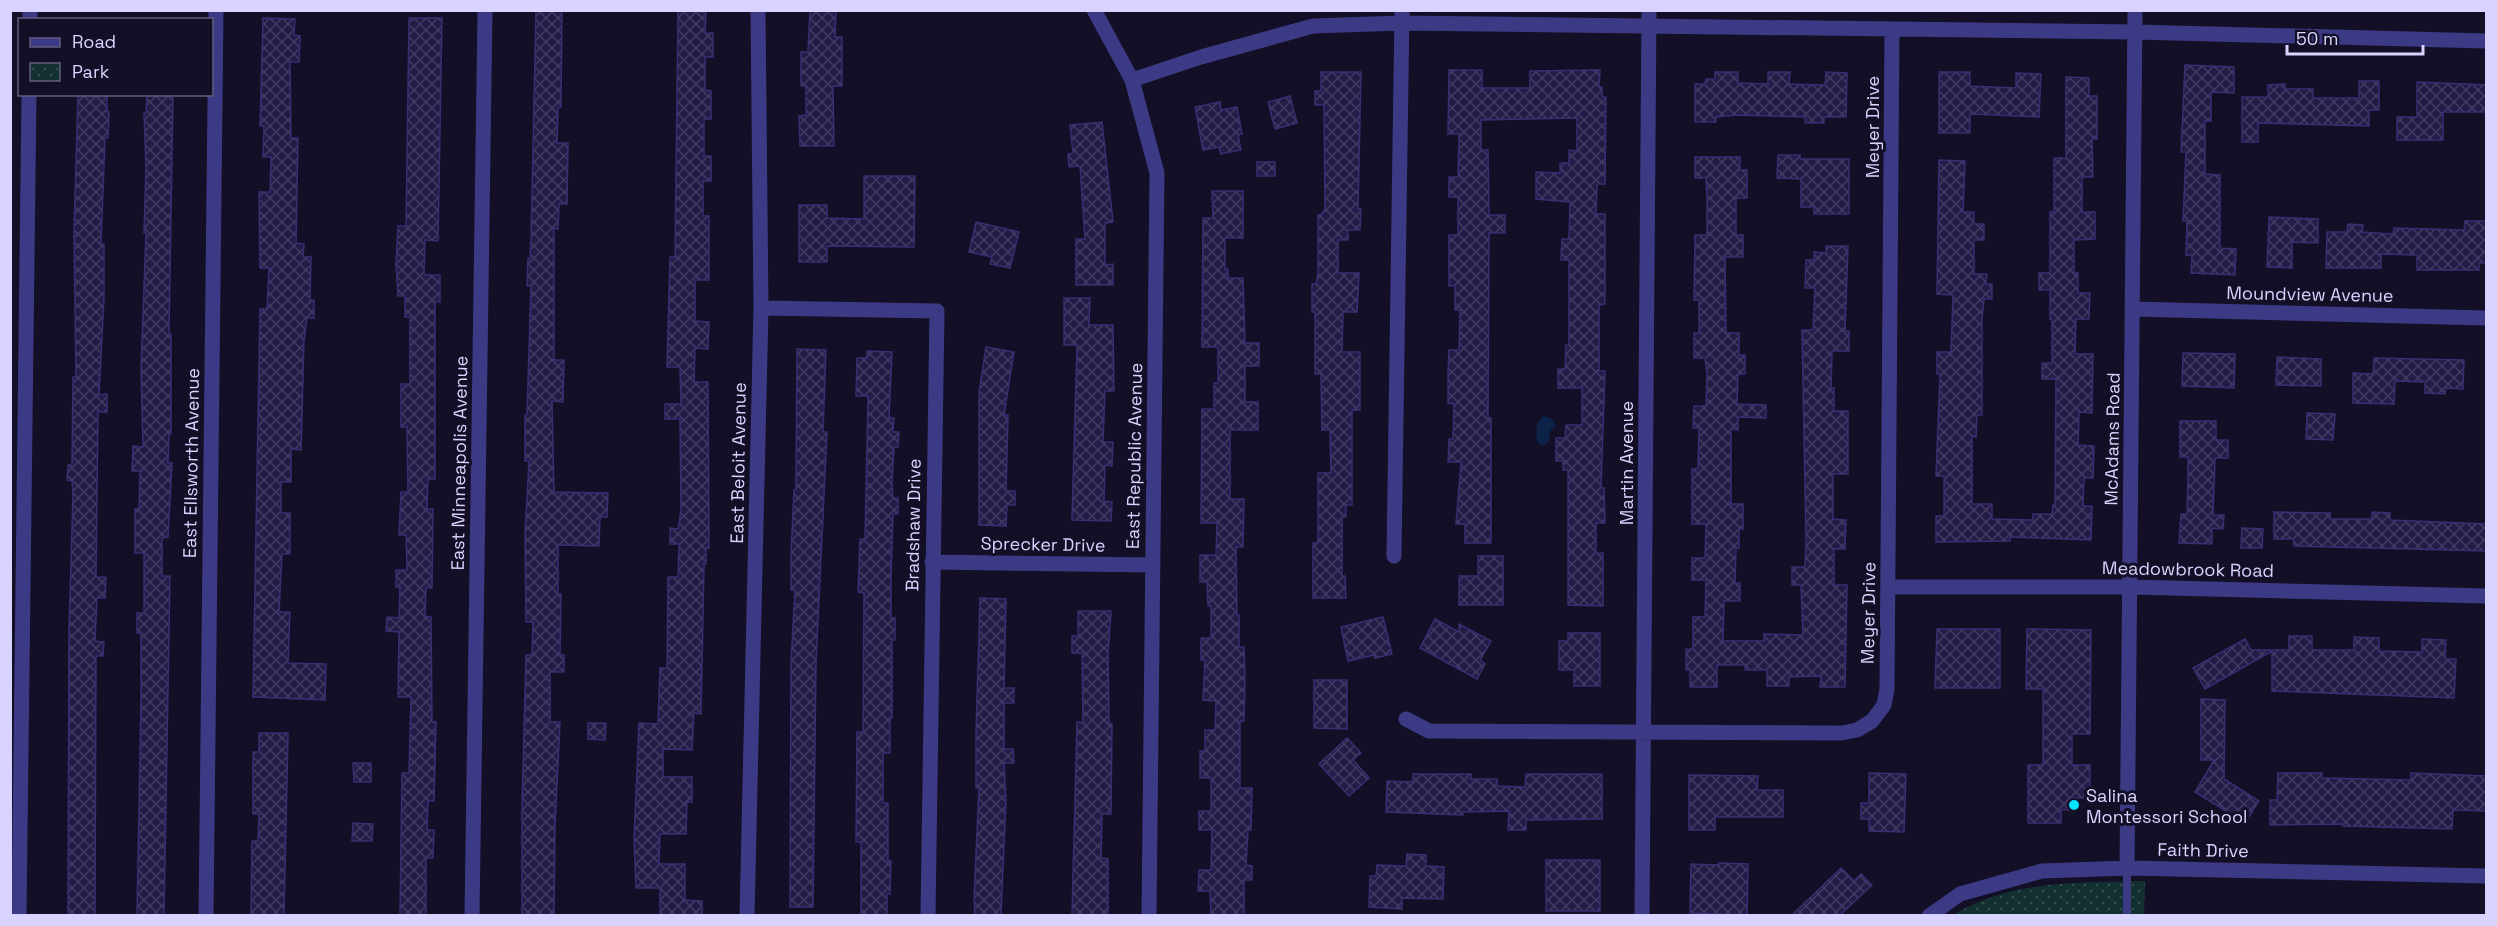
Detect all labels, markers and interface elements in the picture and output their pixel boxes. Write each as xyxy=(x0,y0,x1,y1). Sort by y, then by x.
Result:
legend xyxy=(18,18,213,96)
scale bar xyxy=(2287,18,2424,56)
text: 50 m xyxy=(2296,27,2338,50)
text: Road xyxy=(72,30,116,53)
text: Park xyxy=(72,60,110,83)
street label: Meyer Drive xyxy=(1861,76,1884,178)
street label: Moundview Avenue xyxy=(2226,281,2394,307)
street label: East Minneapolis Avenue xyxy=(446,355,472,571)
street label: East Republic Avenue xyxy=(1121,363,1147,549)
street label: East Ellsworth Avenue xyxy=(178,368,204,558)
street label: McAdams Road xyxy=(2099,372,2125,506)
street label: East Beloit Avenue xyxy=(725,382,751,544)
street label: Martin Avenue xyxy=(1615,401,1638,525)
street label: Bradshaw Drive xyxy=(900,458,926,592)
street label: Sprecker Drive xyxy=(980,531,1106,557)
street label: Meadowbrook Road xyxy=(2102,556,2274,582)
street label: Meyer Drive xyxy=(1856,562,1880,664)
place label: Salina Montessori School xyxy=(2086,784,2247,828)
marker: Salina Montessori School xyxy=(2067,798,2081,812)
street label: Faith Drive xyxy=(2157,838,2249,862)

